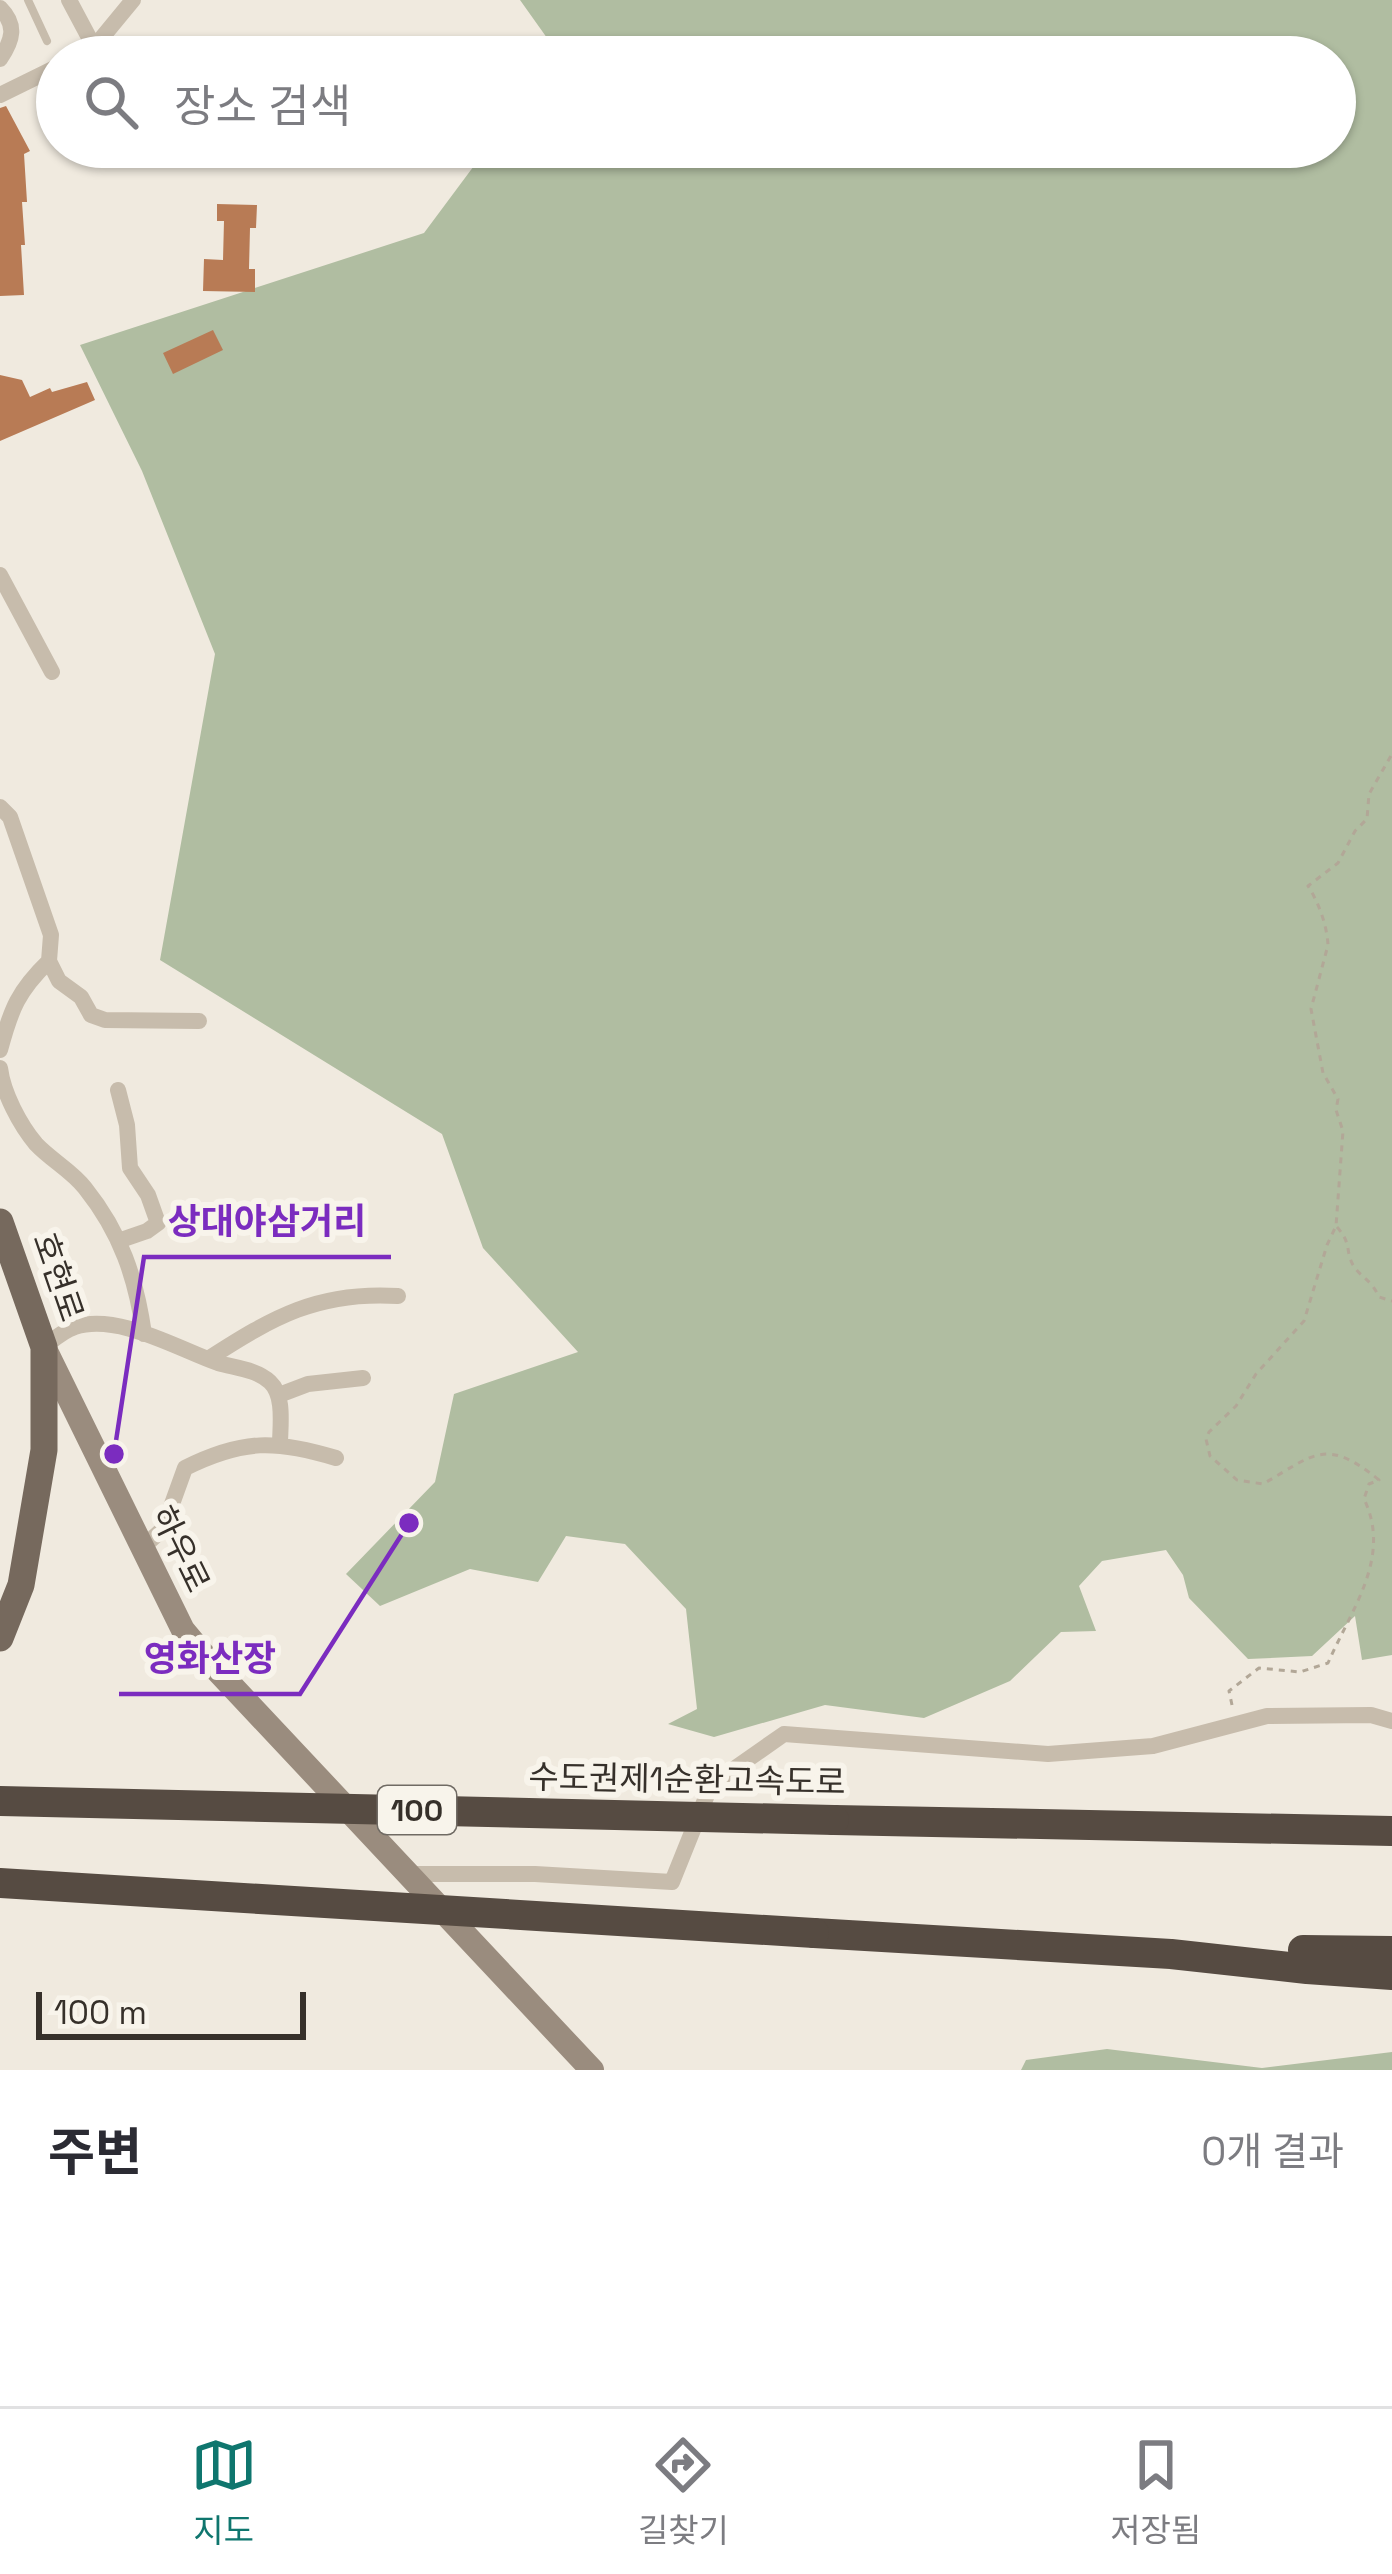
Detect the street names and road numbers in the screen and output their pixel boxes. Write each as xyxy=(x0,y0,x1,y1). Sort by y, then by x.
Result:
street label: 호현로 xyxy=(23,1227,93,1327)
street label: 하우로 xyxy=(141,1499,219,1599)
street label: 수도권제1순환고속도로 xyxy=(528,1756,846,1804)
road number: 100 xyxy=(378,1786,456,1834)

